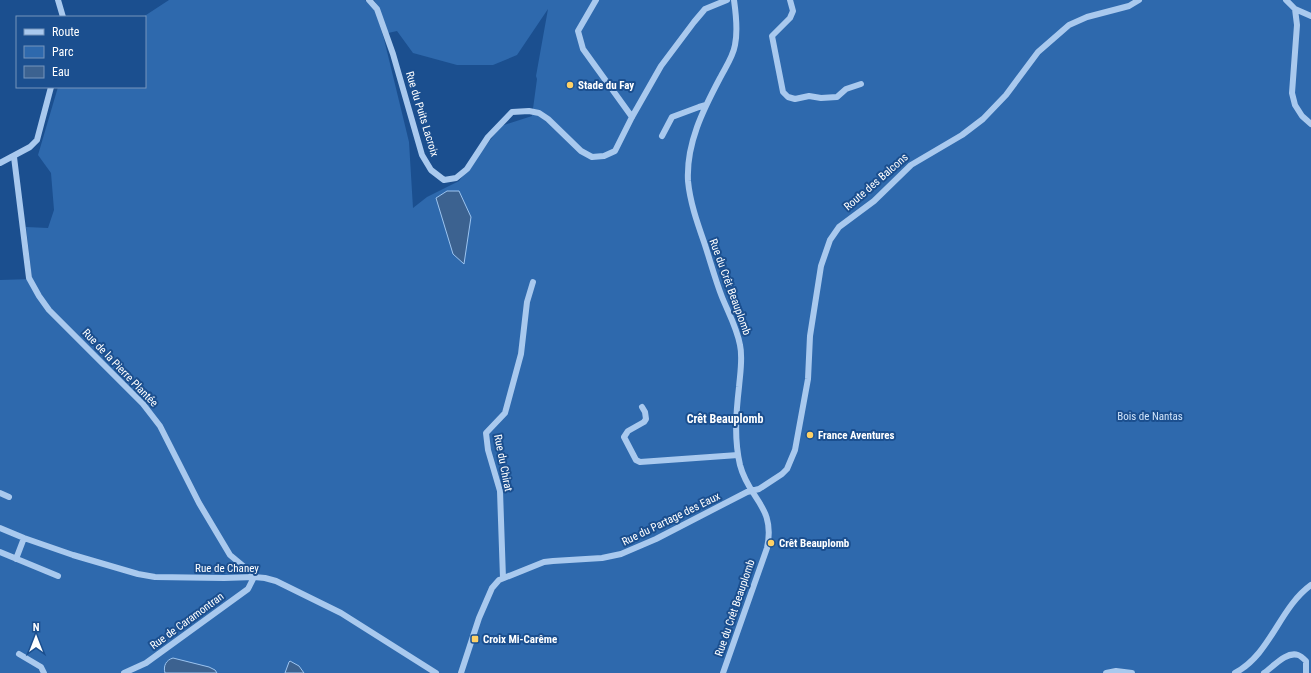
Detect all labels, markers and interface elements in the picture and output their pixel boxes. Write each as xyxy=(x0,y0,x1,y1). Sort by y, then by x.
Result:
legend xyxy=(16,16,146,88)
text: Route xyxy=(52,25,80,39)
text: Parc xyxy=(52,45,74,59)
text: Eau xyxy=(52,65,70,79)
street label: Rue du Puits Lacroix xyxy=(403,70,441,158)
place label: Stade du Fay xyxy=(578,79,634,92)
marker: Stade du Fay xyxy=(565,80,575,90)
street label: Route des Balcons xyxy=(841,151,911,213)
street label: Rue du Crêt Beauplomb xyxy=(707,237,753,337)
street label: Rue de la Pierre Plantée xyxy=(80,326,160,410)
park label: Bois de Nantas xyxy=(1117,410,1183,423)
district label: Crêt Beauplomb xyxy=(687,412,763,426)
place label: France Aventures xyxy=(818,429,894,442)
marker: France Aventures xyxy=(805,430,815,440)
street label: Rue du Chirat xyxy=(491,433,515,493)
street label: Rue du Partage des Eaux xyxy=(620,489,722,548)
place label: Crêt Beauplomb xyxy=(779,537,850,550)
marker: Crêt Beauplomb xyxy=(766,538,776,548)
street label: Rue du Crêt Beauplomb xyxy=(712,558,758,658)
street label: Rue de Chaney xyxy=(195,562,259,575)
street label: Rue de Caramontran xyxy=(148,590,226,652)
north arrow xyxy=(16,617,56,657)
text: N xyxy=(33,621,40,634)
place label: Croix Mi-Carême xyxy=(483,633,557,646)
marker: Croix Mi-Carême xyxy=(470,634,480,644)

